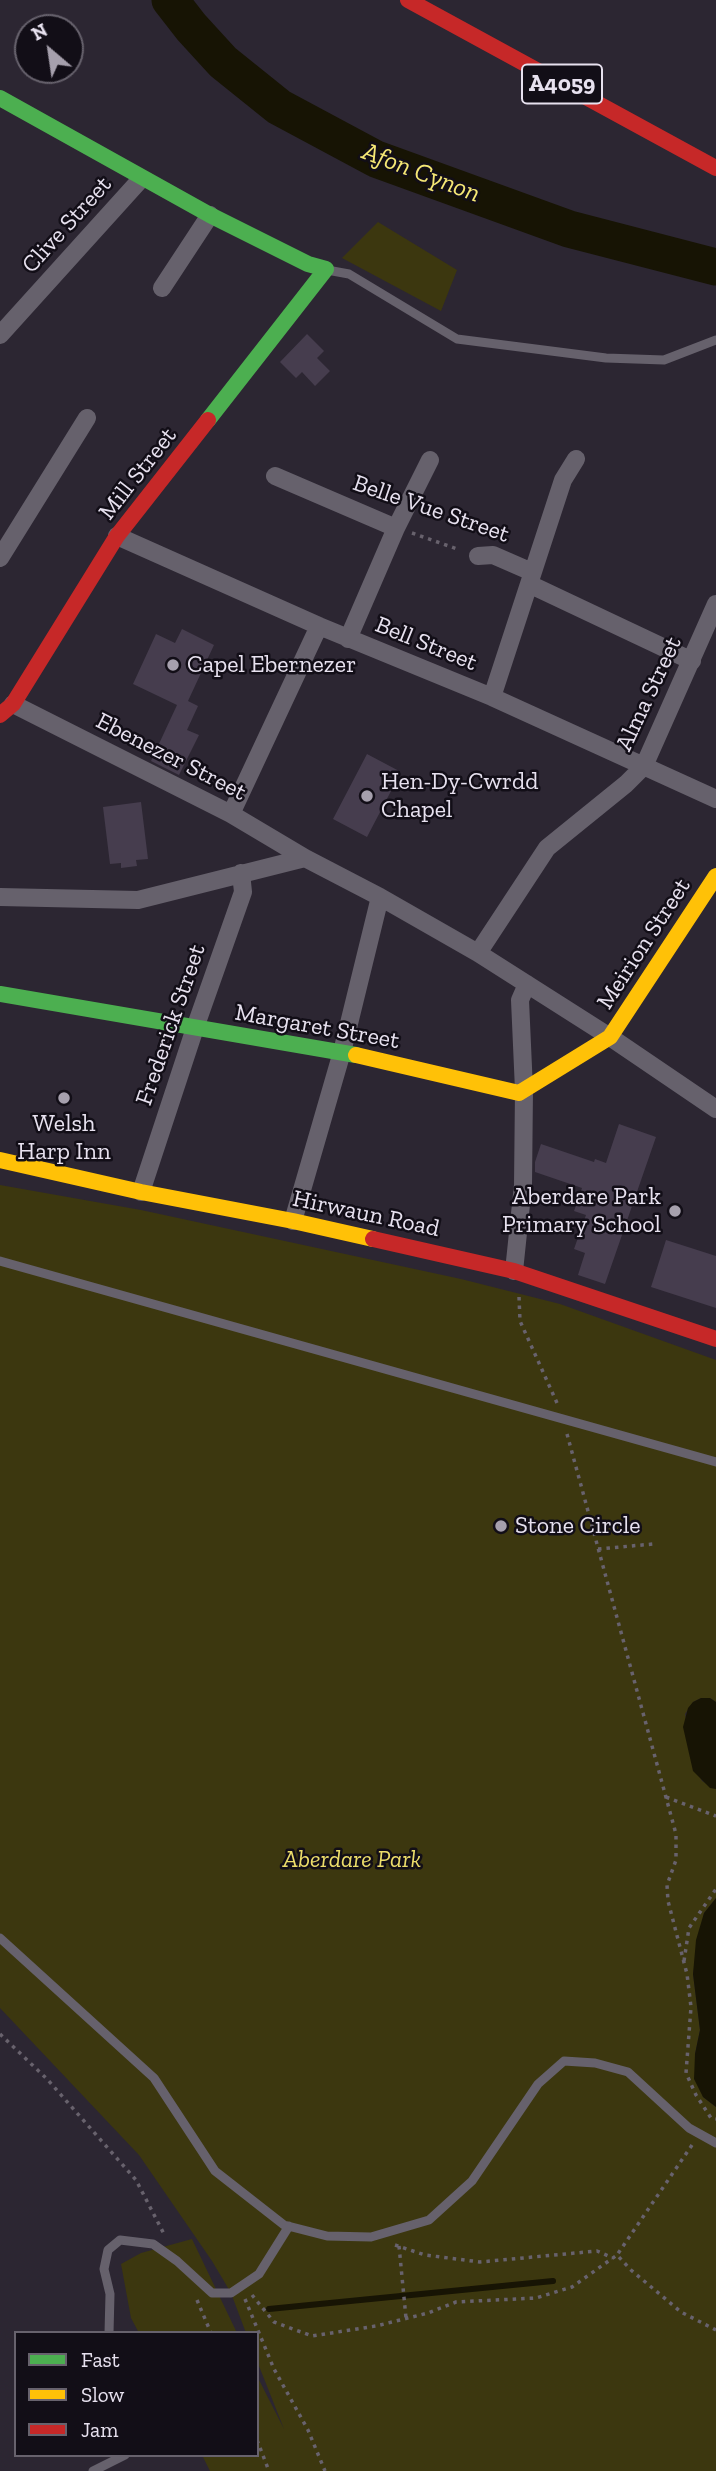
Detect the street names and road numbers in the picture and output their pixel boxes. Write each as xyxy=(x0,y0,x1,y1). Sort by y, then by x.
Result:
road number: A4059 xyxy=(522,64,602,104)
street label: Clive Street xyxy=(16,171,118,279)
street label: Mill Street xyxy=(93,422,183,526)
street label: Belle Vue Street xyxy=(349,469,513,549)
street label: Bell Street xyxy=(371,611,481,677)
street label: Alma Street xyxy=(610,632,688,756)
street label: Ebenezer Street xyxy=(91,707,251,807)
street label: Meirion Street xyxy=(591,873,697,1015)
street label: Frederick Street xyxy=(130,941,212,1109)
street label: Margaret Street xyxy=(233,998,401,1056)
street label: Hirwaun Road xyxy=(290,1184,442,1244)

